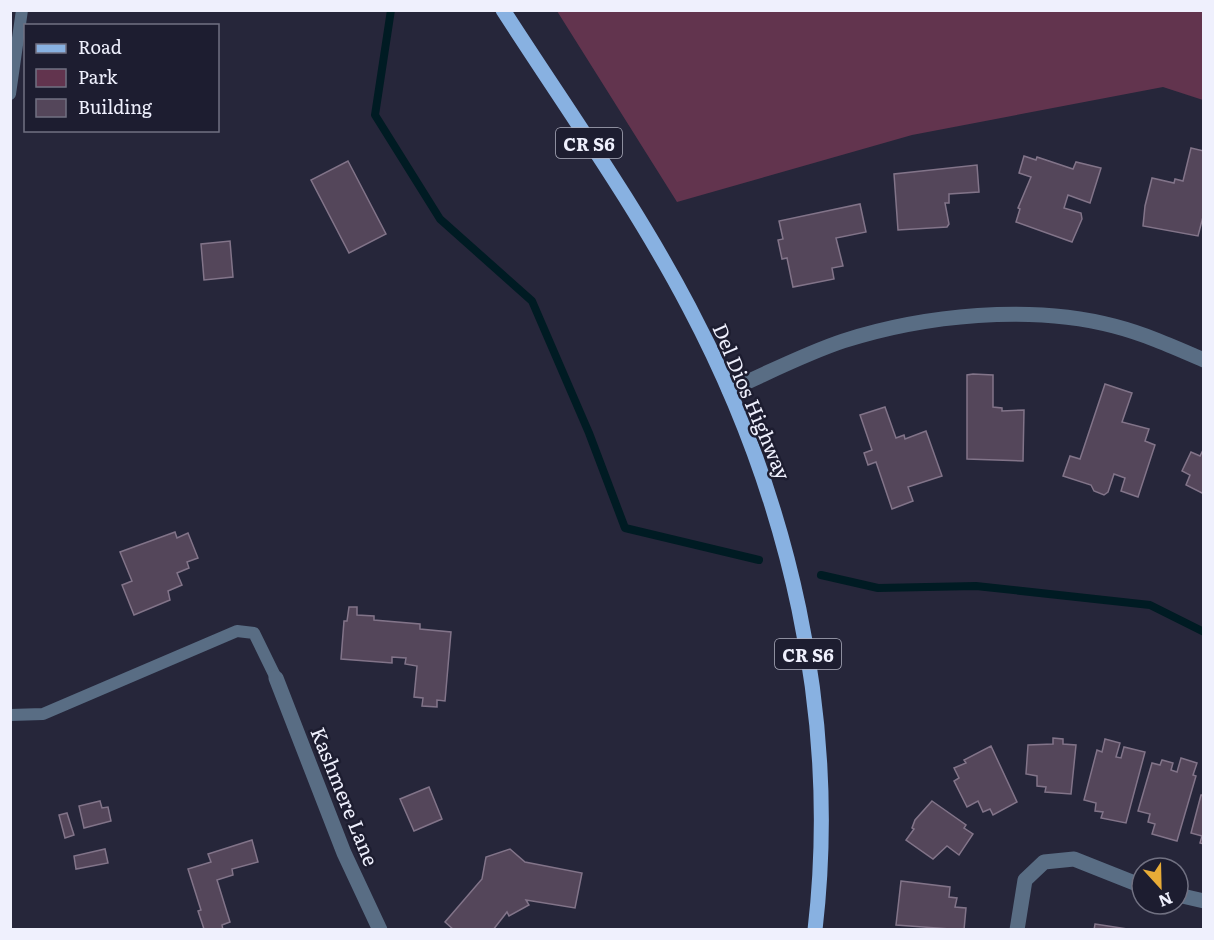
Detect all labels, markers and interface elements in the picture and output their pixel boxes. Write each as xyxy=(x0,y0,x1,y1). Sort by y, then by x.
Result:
legend xyxy=(24,24,219,132)
text: Road xyxy=(78,33,122,60)
text: Park xyxy=(78,63,119,90)
text: Building xyxy=(78,93,153,120)
road number: CR S6 xyxy=(556,128,622,158)
street label: Del Dios Highway xyxy=(706,318,800,484)
road number: CR S6 xyxy=(775,639,841,669)
street label: Kashmere Lane xyxy=(304,722,388,870)
north arrow xyxy=(1130,856,1190,916)
text: N xyxy=(1155,887,1177,914)

